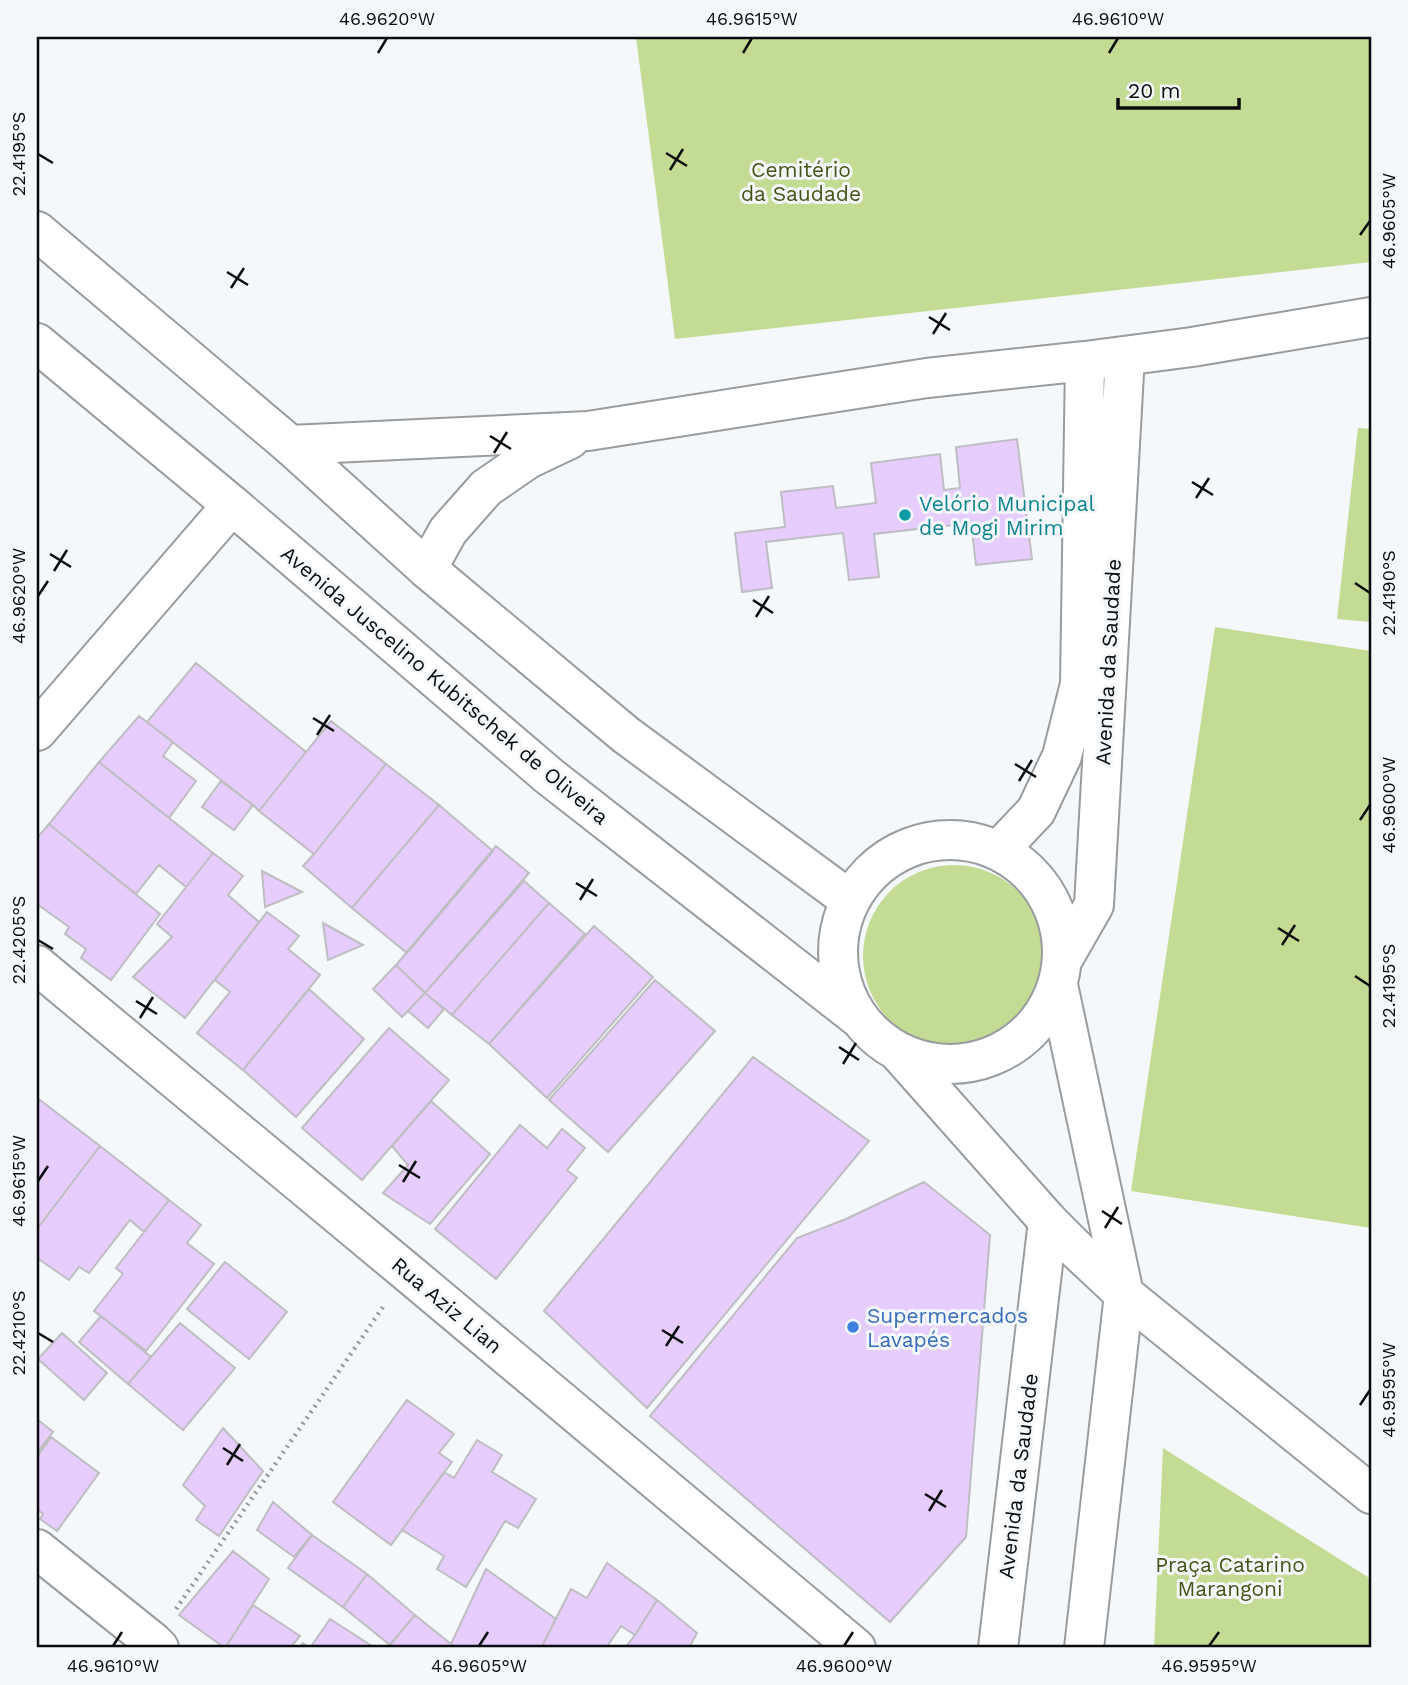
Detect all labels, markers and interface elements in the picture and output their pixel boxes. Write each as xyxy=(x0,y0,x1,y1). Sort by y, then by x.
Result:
text: 46.9620°W xyxy=(339,8,435,29)
text: 46.9615°W xyxy=(706,8,798,29)
text: 46.9610°W xyxy=(1072,8,1164,29)
scale bar xyxy=(1118,66,1238,110)
text: 20 m xyxy=(1128,78,1180,103)
text: 22.4195°S xyxy=(8,112,29,196)
park label: Cemitério da Saudade xyxy=(741,157,861,206)
text: 46.9605°W xyxy=(1378,173,1399,269)
place label: Velório Municipal de Mogi Mirim xyxy=(919,491,1095,540)
marker: Velório Municipal de Mogi Mirim xyxy=(897,507,913,523)
street label: Avenida Juscelino Kubitschek de Oliveira xyxy=(276,541,614,830)
text: 46.9620°W xyxy=(8,548,29,644)
text: 22.4190°S xyxy=(1378,550,1399,636)
street label: Avenida da Saudade xyxy=(1090,558,1126,766)
text: 46.9600°W xyxy=(1378,757,1399,853)
text: 22.4205°S xyxy=(8,896,29,984)
text: 22.4195°S xyxy=(1378,944,1399,1028)
text: 46.9615°W xyxy=(8,1135,29,1227)
street label: Rua Aziz Lian xyxy=(387,1252,507,1358)
text: 22.4210°S xyxy=(8,1290,29,1376)
place label: Supermercados Lavapés xyxy=(867,1303,1028,1352)
marker: Supermercados Lavapés xyxy=(845,1319,861,1335)
text: 46.9595°W xyxy=(1378,1342,1399,1438)
street label: Avenida da Saudade xyxy=(993,1372,1043,1580)
park label: Praça Catarino Marangoni xyxy=(1155,1552,1305,1601)
text: 46.9610°W xyxy=(67,1655,159,1676)
text: 46.9605°W xyxy=(431,1655,527,1676)
text: 46.9600°W xyxy=(796,1655,892,1676)
text: 46.9595°W xyxy=(1161,1655,1257,1676)

